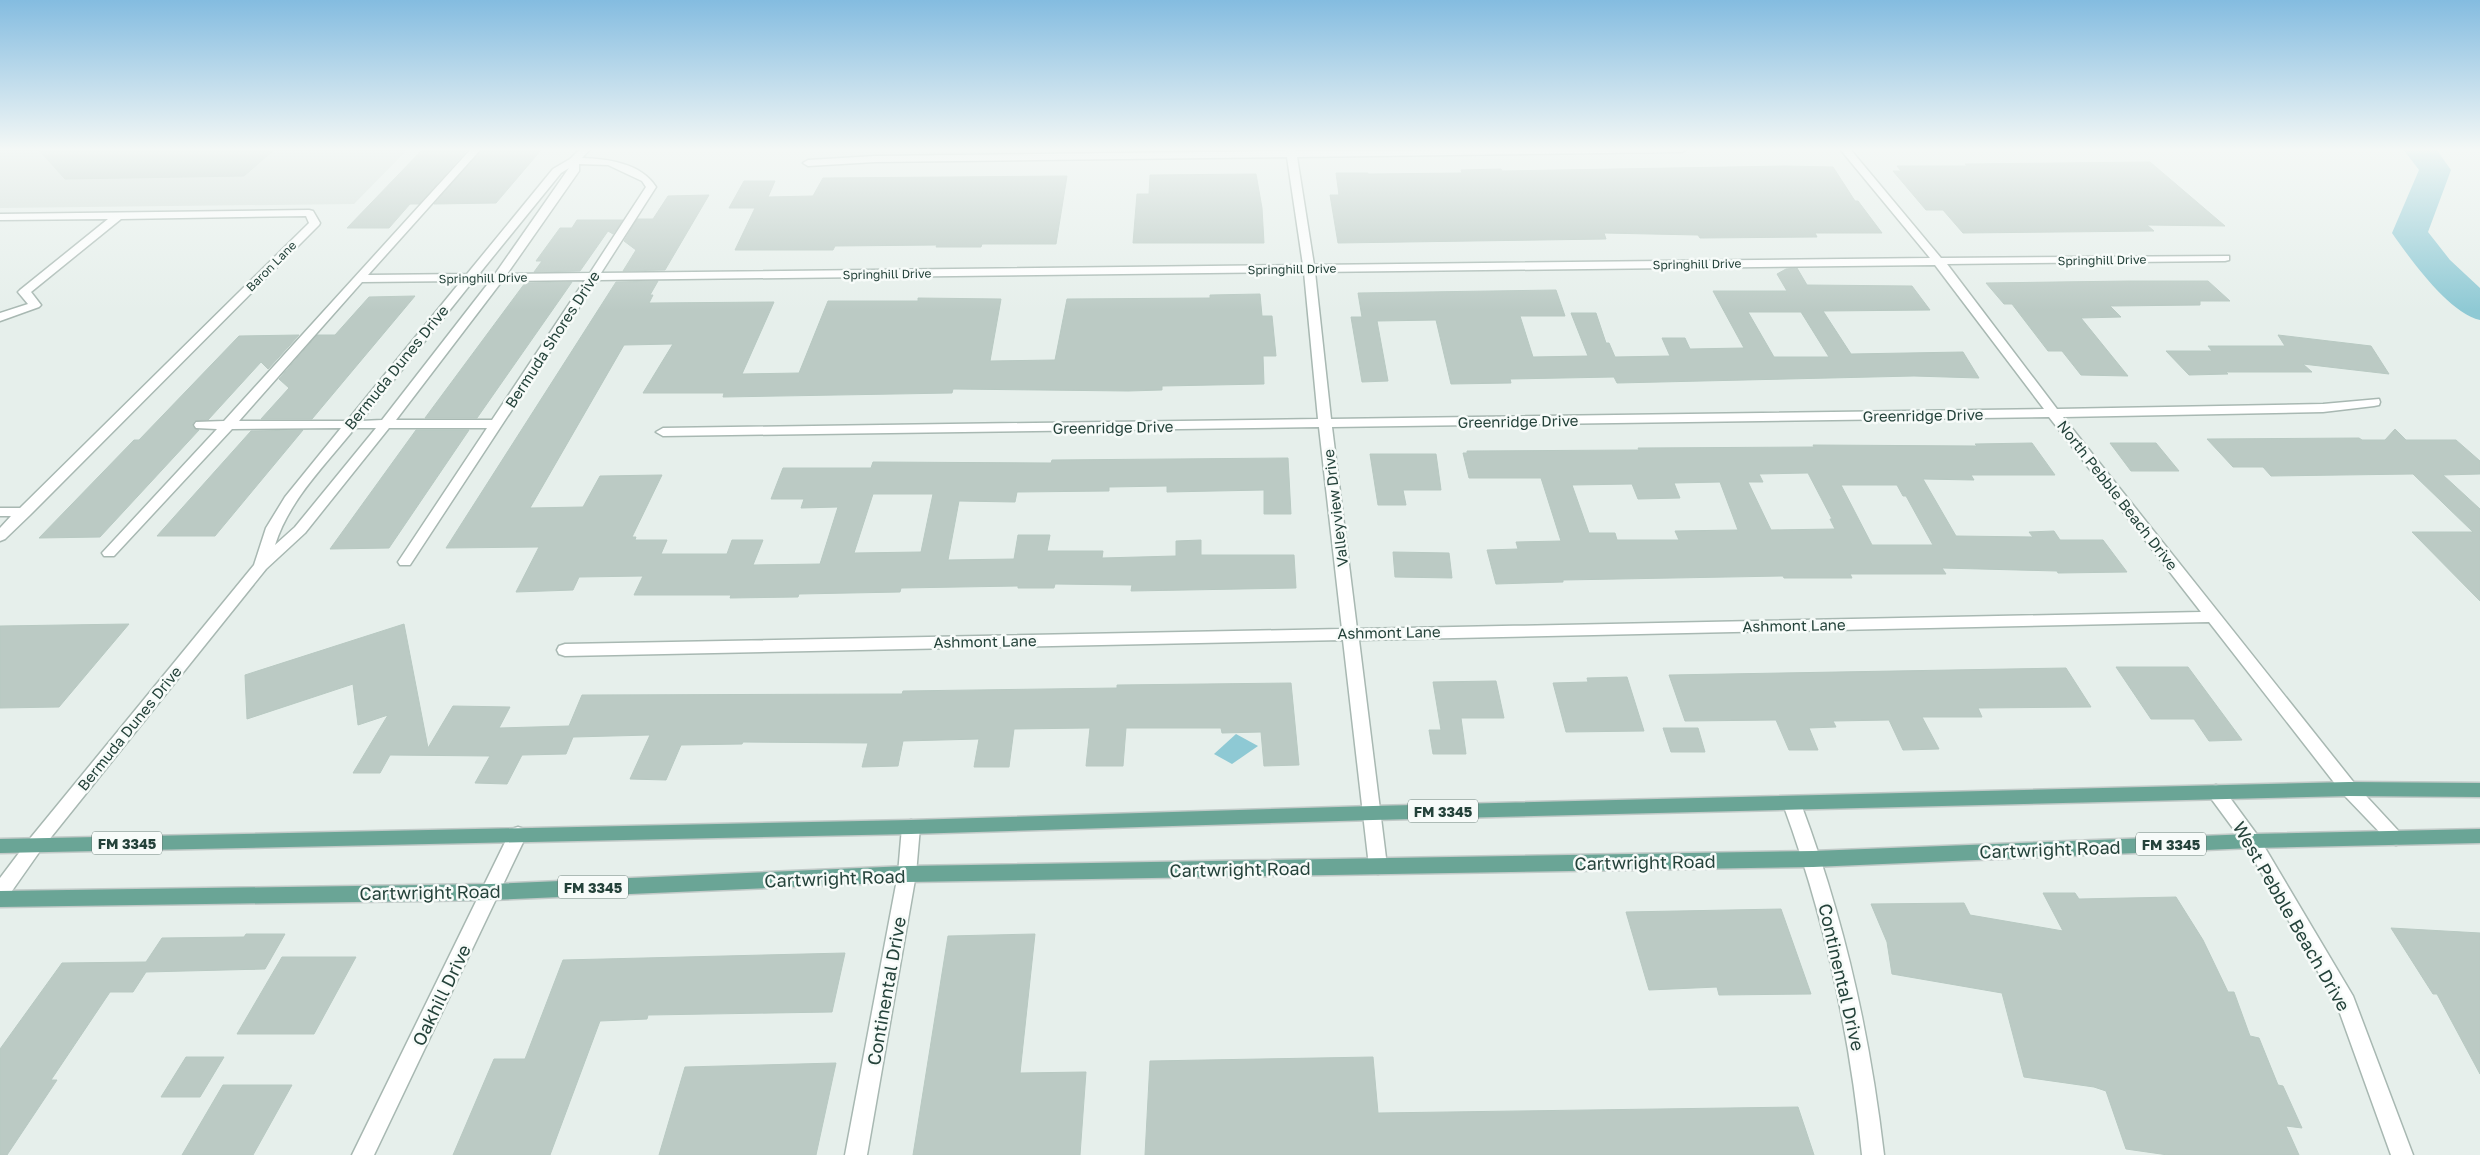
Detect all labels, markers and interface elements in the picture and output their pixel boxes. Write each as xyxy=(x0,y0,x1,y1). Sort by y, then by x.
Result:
street label: Baron Lane xyxy=(243,238,299,294)
street label: Springhill Drive xyxy=(2058,252,2147,268)
street label: Springhill Drive xyxy=(1653,256,1742,272)
street label: Springhill Drive xyxy=(1248,261,1337,277)
street label: Springhill Drive xyxy=(843,266,932,282)
street label: Bermuda Shores Drive xyxy=(501,267,603,411)
street label: Springhill Drive xyxy=(439,270,528,286)
street label: Bermuda Dunes Drive xyxy=(340,301,452,433)
street label: Greenridge Drive xyxy=(1862,405,1984,425)
street label: Greenridge Drive xyxy=(1457,411,1579,431)
street label: Greenridge Drive xyxy=(1052,417,1174,437)
street label: North Pebble Beach Drive xyxy=(2054,417,2182,574)
street label: Valleyview Drive xyxy=(1319,448,1351,568)
street label: Ashmont Lane xyxy=(1742,615,1846,635)
street label: Ashmont Lane xyxy=(1337,622,1441,642)
street label: Ashmont Lane xyxy=(933,631,1037,651)
street label: Bermuda Dunes Drive xyxy=(73,662,185,794)
road number: FM 3345 xyxy=(1408,799,1478,822)
street label: West Pebble Beach Drive xyxy=(2229,817,2355,1015)
road number: FM 3345 xyxy=(92,831,162,854)
road number: FM 3345 xyxy=(2136,832,2206,856)
street label: Cartwright Road xyxy=(1979,836,2121,862)
street label: Cartwright Road xyxy=(1574,850,1716,874)
street label: Cartwright Road xyxy=(1169,857,1311,881)
street label: Cartwright Road xyxy=(764,865,906,891)
road number: FM 3345 xyxy=(558,876,628,899)
street label: Cartwright Road xyxy=(359,880,501,904)
street label: Continental Drive xyxy=(1814,901,1870,1053)
street label: Continental Drive xyxy=(862,915,910,1067)
street label: Oakhill Drive xyxy=(407,941,475,1049)

